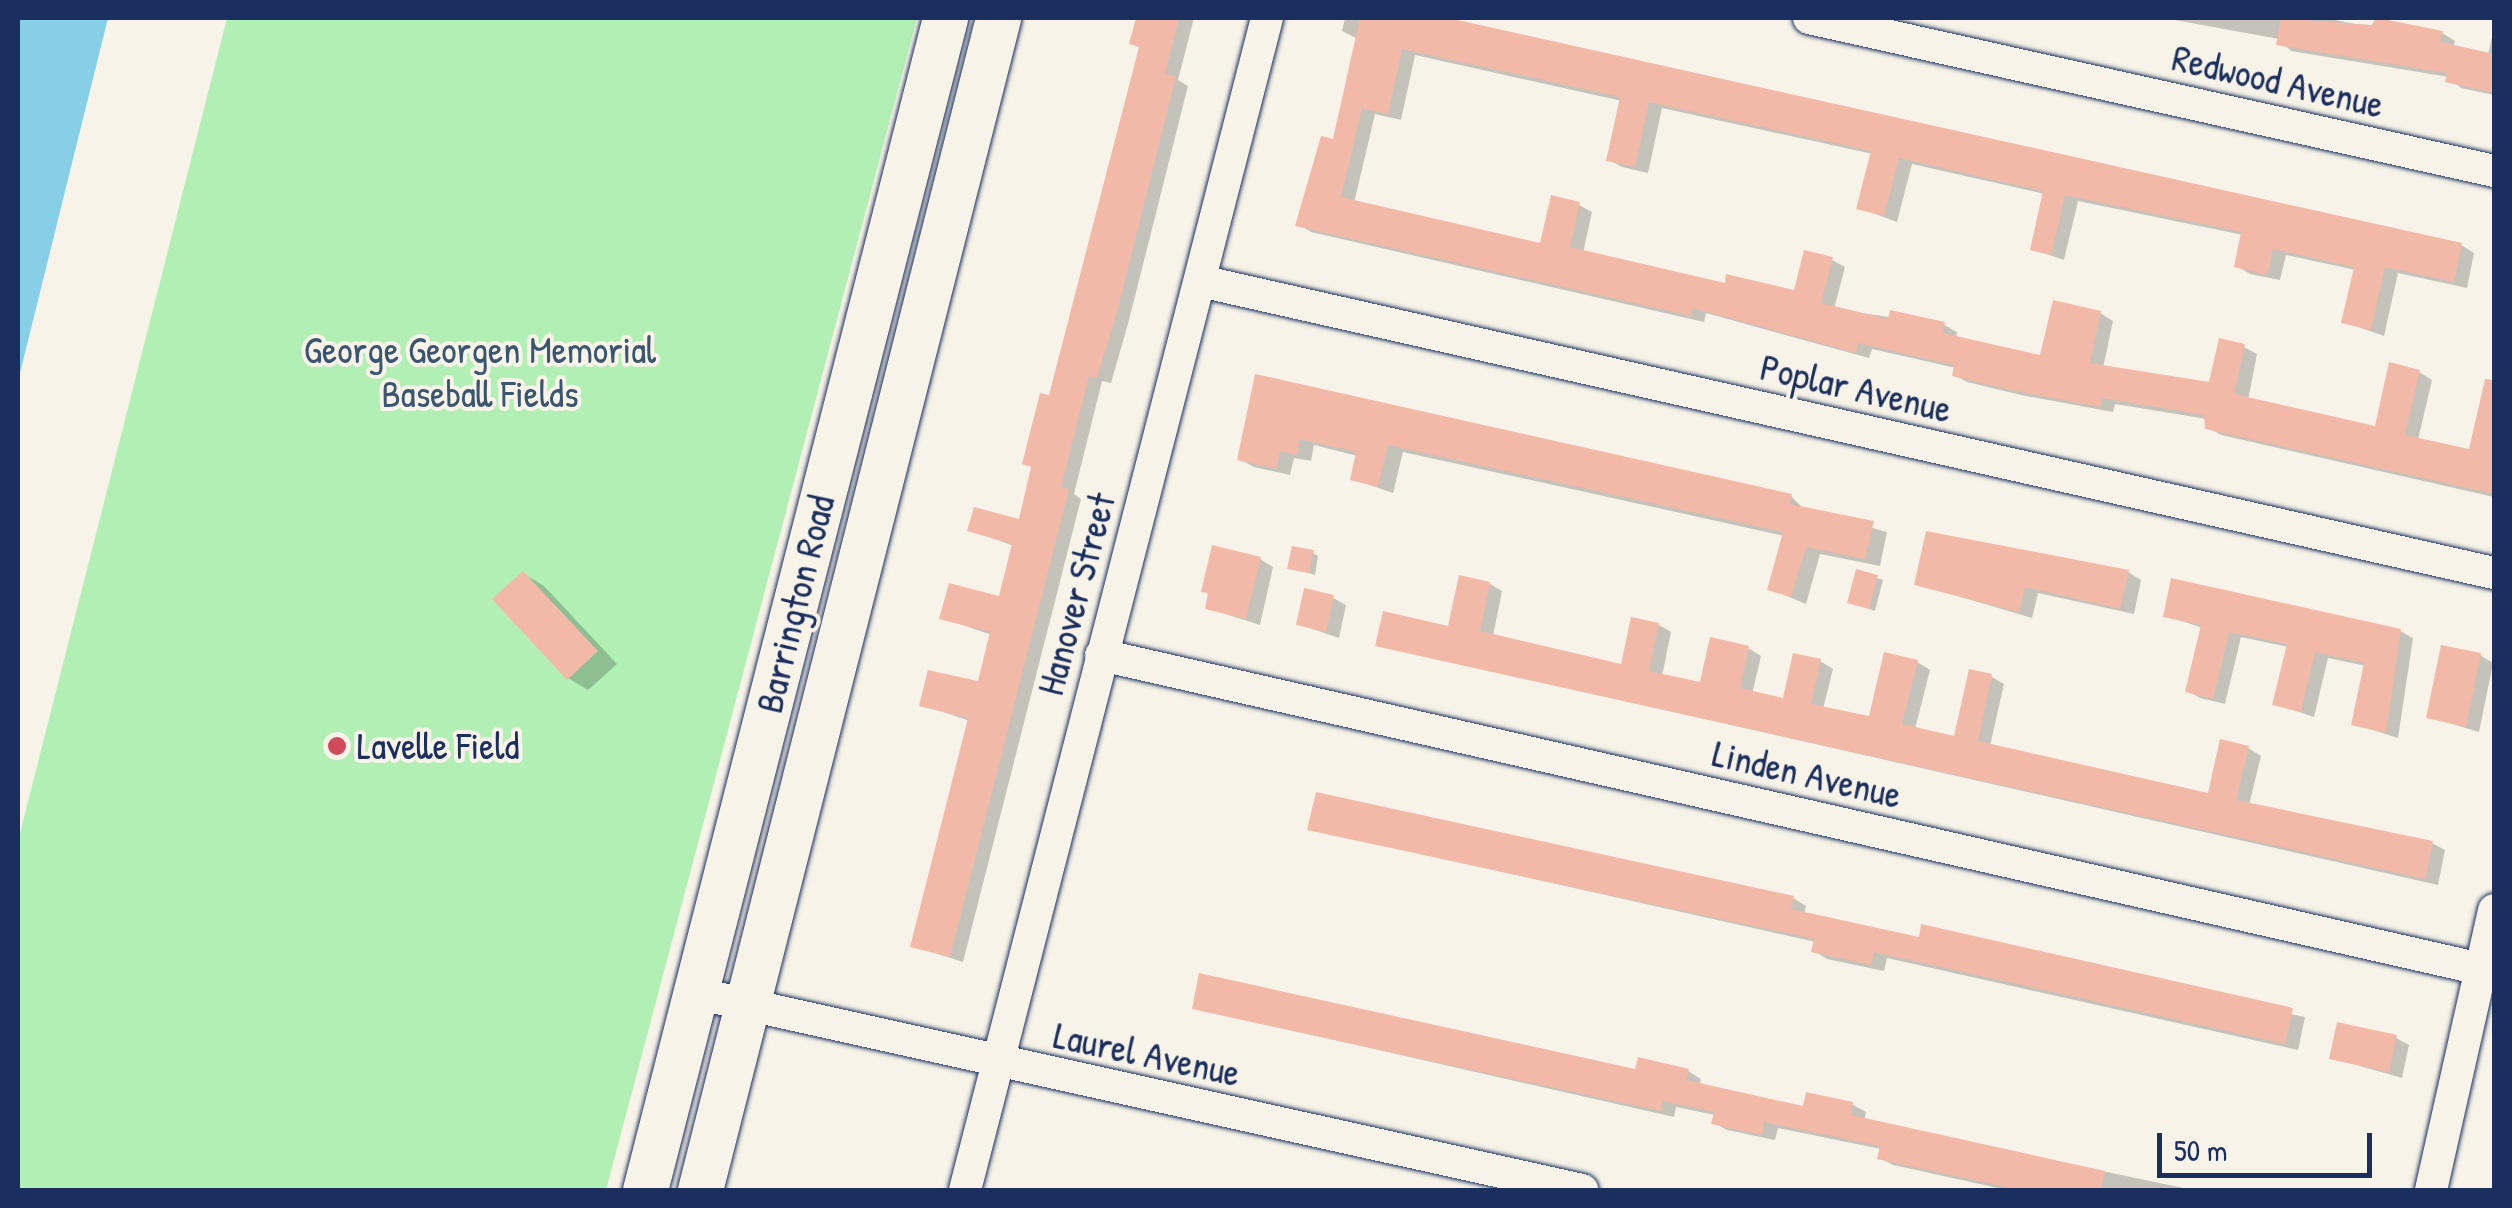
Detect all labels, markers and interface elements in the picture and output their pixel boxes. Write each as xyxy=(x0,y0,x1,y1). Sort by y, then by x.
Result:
street label: Redwood Avenue xyxy=(2168,35,2388,127)
park label: George Georgen Memorial Baseball Fields xyxy=(304,327,656,416)
street label: Poplar Avenue xyxy=(1756,344,1956,432)
street label: Hanover Street xyxy=(1027,488,1125,700)
street label: Barrington Road xyxy=(746,490,844,718)
place label: Lavelle Field xyxy=(357,723,519,769)
street label: Linden Avenue xyxy=(1708,730,1906,818)
marker: Lavelle Field xyxy=(326,735,348,757)
street label: Laurel Avenue xyxy=(1050,1012,1244,1096)
scale bar xyxy=(2162,1113,2377,1175)
text: 50 m xyxy=(2174,1130,2227,1170)

